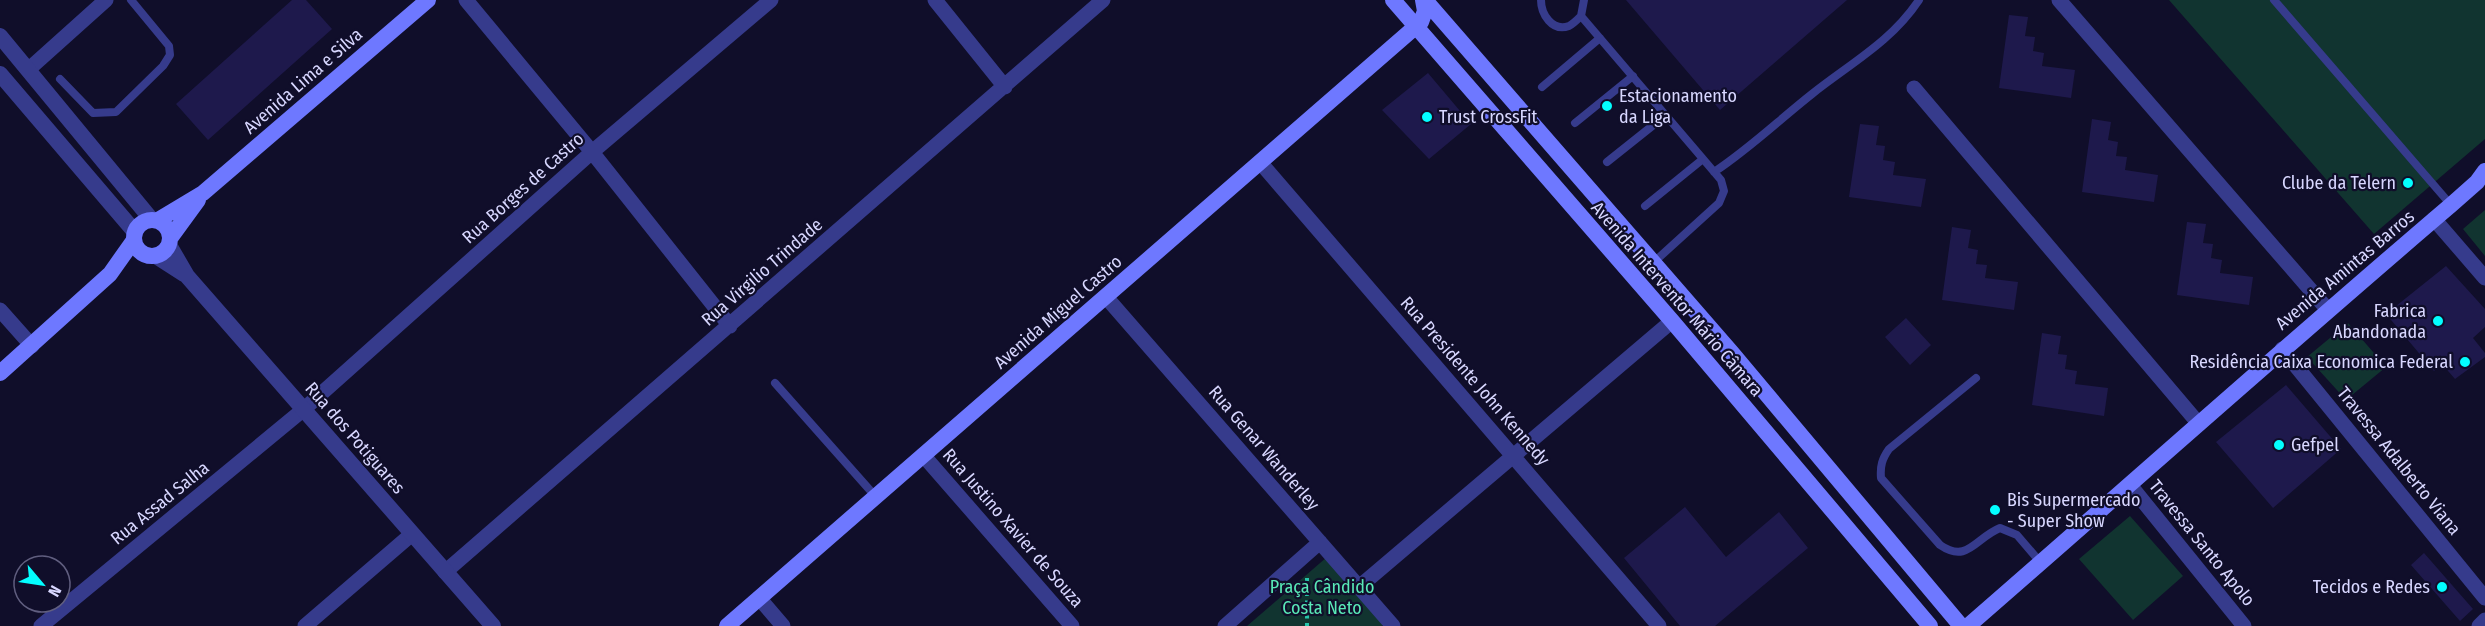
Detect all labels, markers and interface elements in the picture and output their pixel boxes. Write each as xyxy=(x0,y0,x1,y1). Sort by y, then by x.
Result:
street label: Avenida Lima e Silva xyxy=(239,23,367,139)
place label: Estacionamento da Liga xyxy=(1619,85,1737,128)
marker: Estacionamento da Liga xyxy=(1600,99,1614,113)
place label: Trust CrossFit xyxy=(1439,106,1537,128)
marker: Trust CrossFit xyxy=(1420,110,1434,124)
street label: Rua Borges de Castro xyxy=(458,128,588,248)
place label: Clube da Telern xyxy=(2282,172,2396,194)
marker: Clube da Telern xyxy=(2401,176,2415,190)
street label: Avenida Interventor Mário Câmara xyxy=(1586,197,1768,401)
street label: Avenida Amintas Barros xyxy=(2271,205,2419,335)
street label: Rua Virgilio Trindade xyxy=(697,213,827,331)
street label: Avenida Miguel Castro xyxy=(989,250,1127,374)
street label: Rua Presidente John Kennedy xyxy=(1396,292,1554,470)
place label: Fabrica Abandonada xyxy=(2333,300,2426,343)
marker: Fabrica Abandonada xyxy=(2431,314,2445,328)
place label: Residência Caixa Economica Federal xyxy=(2189,351,2453,373)
marker: Residência Caixa Economica Federal xyxy=(2458,355,2472,369)
street label: Rua dos Potiguares xyxy=(300,378,410,499)
street label: Rua Genar Wanderley xyxy=(1204,381,1324,515)
street label: Travessa Adalberto Viana xyxy=(2332,382,2466,540)
place label: Gefpel xyxy=(2291,434,2339,456)
marker: Gefpel xyxy=(2272,438,2286,452)
street label: Rua Justino Xavier de Souza xyxy=(938,444,1088,612)
street label: Rua Assad Salha xyxy=(106,457,214,549)
street label: Travessa Santo Apolo xyxy=(2144,475,2260,611)
place label: Bis Supermercado - Super Show xyxy=(2007,489,2140,532)
marker: Bis Supermercado - Super Show xyxy=(1988,503,2002,517)
north arrow xyxy=(12,554,72,614)
park label: Praça Cândido Costa Neto xyxy=(1270,576,1374,619)
place label: Tecidos e Redes xyxy=(2313,576,2430,598)
marker: Tecidos e Redes xyxy=(2435,580,2449,594)
text: N xyxy=(44,582,65,600)

